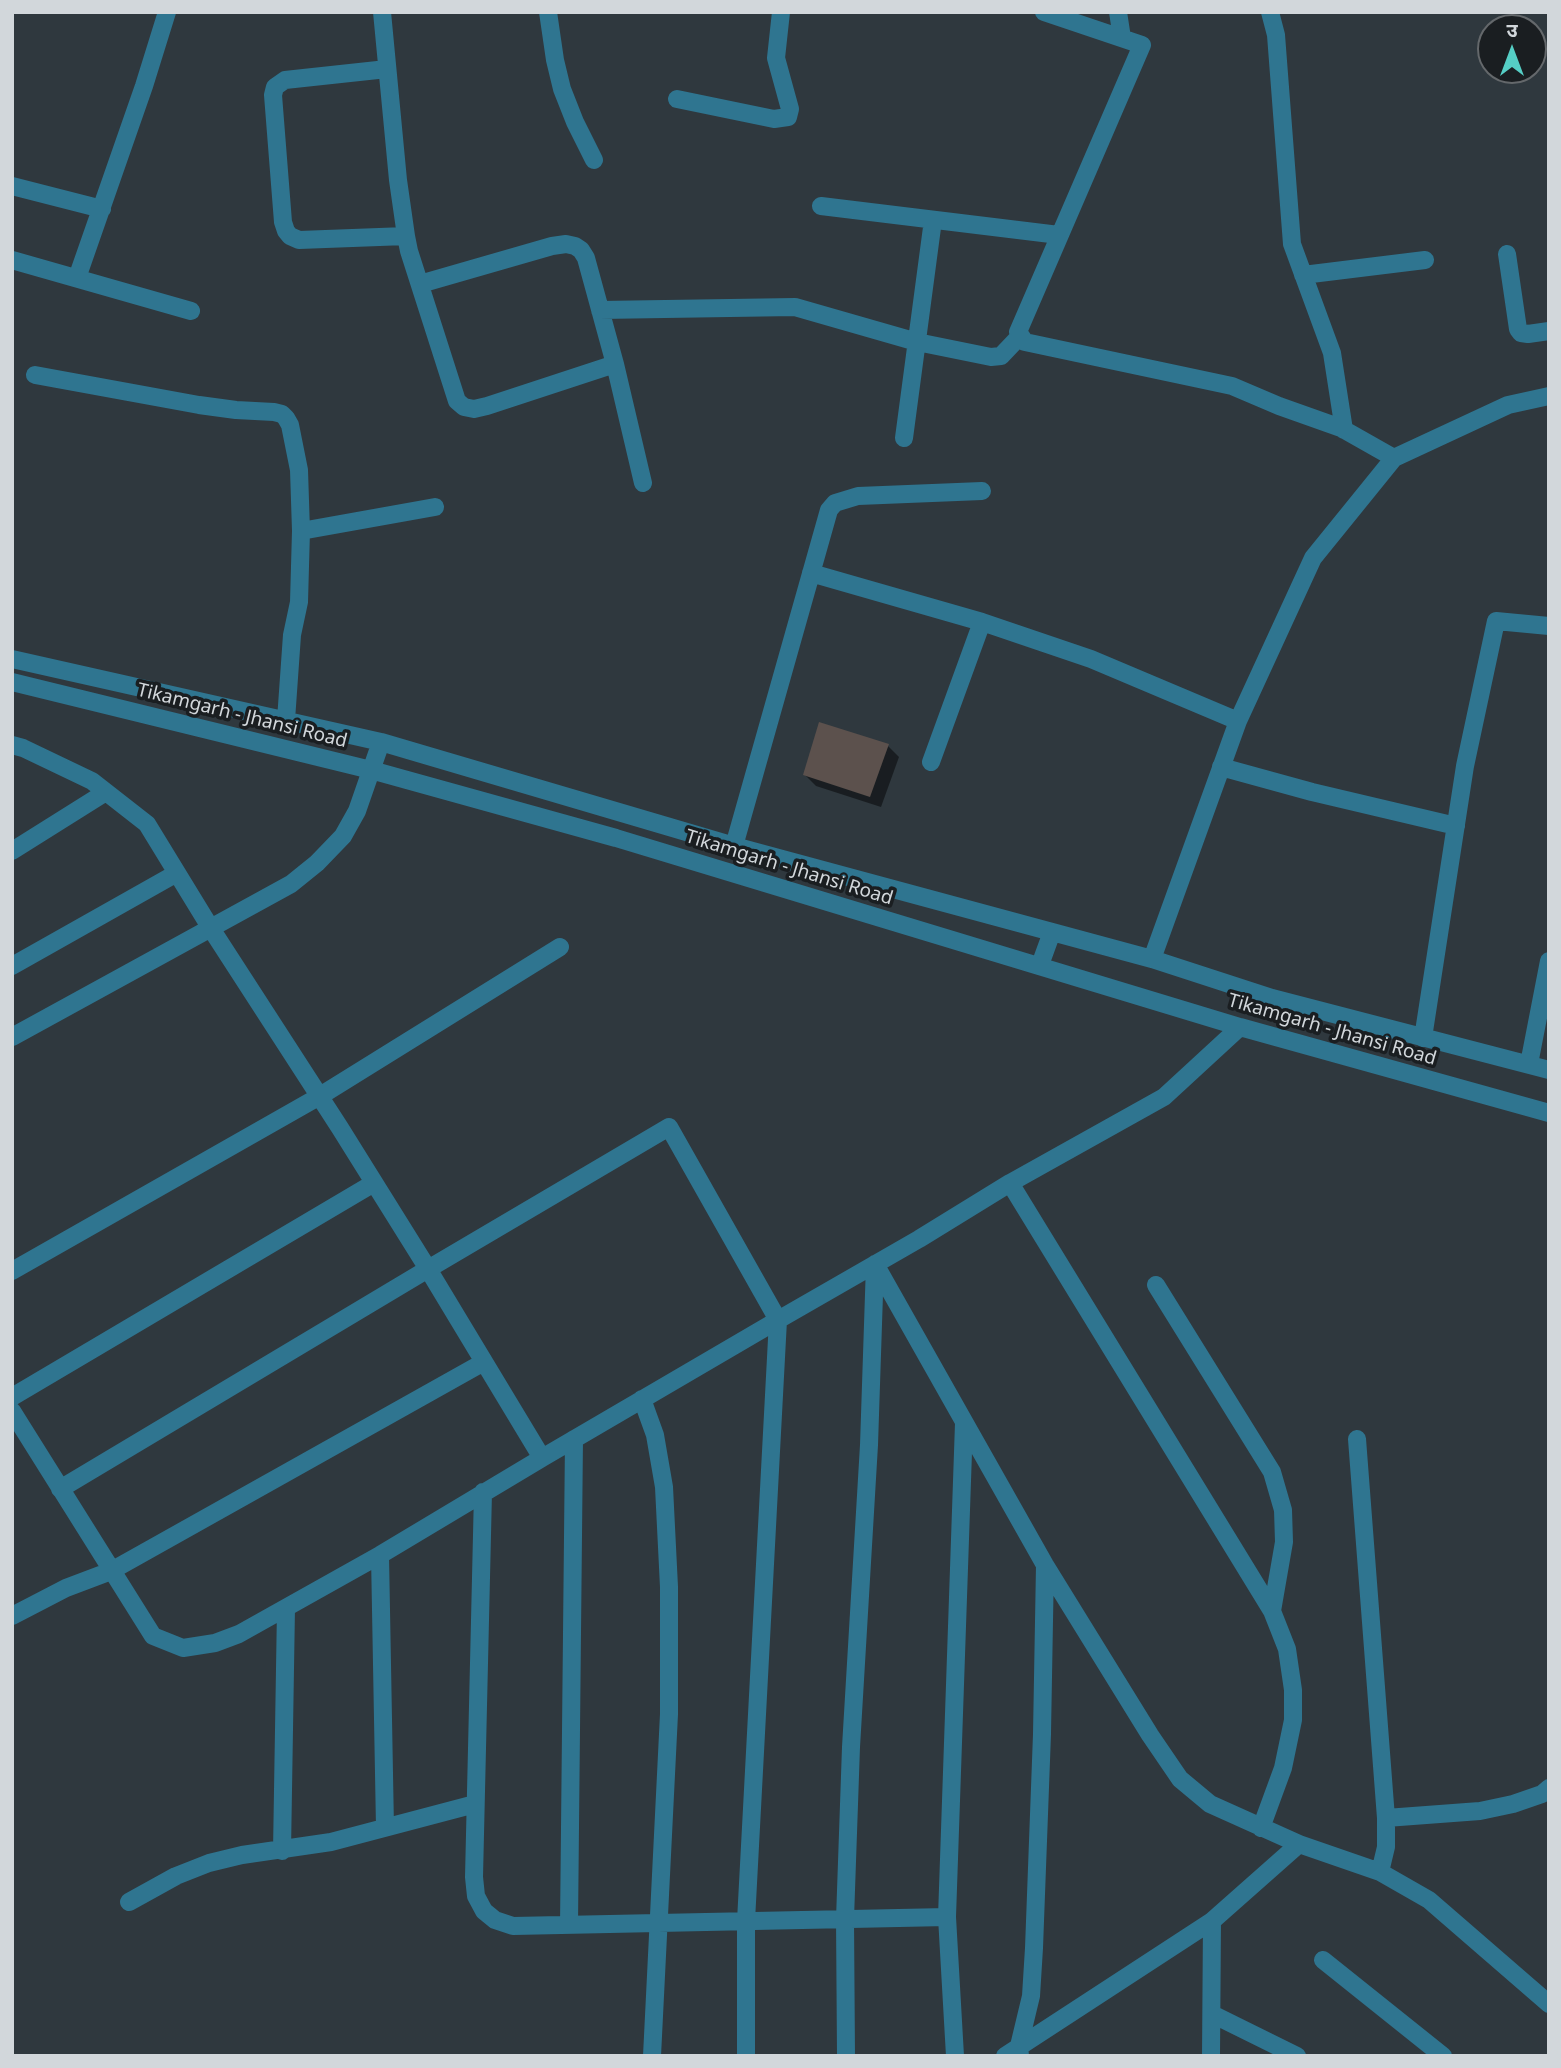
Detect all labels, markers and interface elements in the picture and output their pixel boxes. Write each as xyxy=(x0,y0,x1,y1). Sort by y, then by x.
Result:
north arrow xyxy=(1477,14,1547,84)
text: उ xyxy=(1506,17,1518,43)
street label: Tikamgarh - Jhansi Road xyxy=(135,679,349,753)
street label: Tikamgarh - Jhansi Road xyxy=(682,826,896,910)
street label: Tikamgarh - Jhansi Road xyxy=(1225,989,1439,1071)

